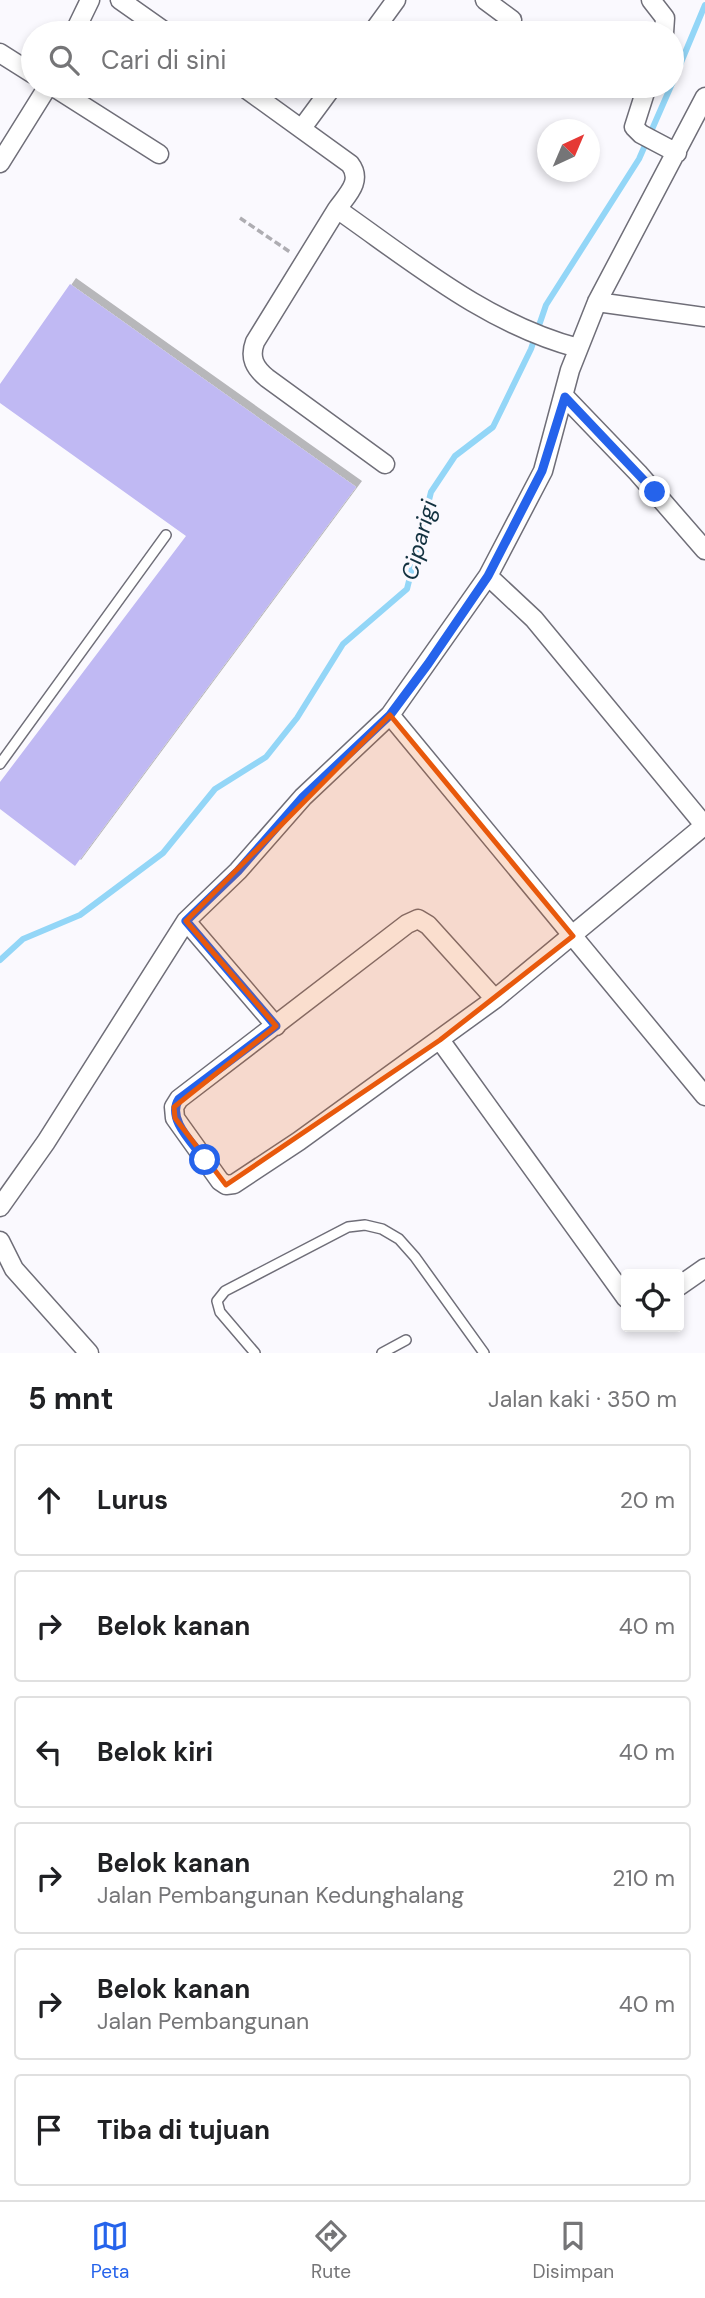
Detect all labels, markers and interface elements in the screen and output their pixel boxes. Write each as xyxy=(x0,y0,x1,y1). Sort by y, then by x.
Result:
search box xyxy=(21,21,684,98)
icon: search xyxy=(45,41,83,79)
text: Cari di sini xyxy=(101,43,226,77)
north arrow xyxy=(537,119,600,182)
route end xyxy=(639,476,670,507)
water label: Ciparigi xyxy=(394,496,444,583)
route start xyxy=(189,1144,220,1175)
map controls xyxy=(621,1269,684,1332)
button: locate xyxy=(621,1269,684,1332)
text: 5 mnt xyxy=(28,1379,113,1418)
text: Jalan kaki · 350 m xyxy=(488,1384,677,1414)
icon: ahead xyxy=(30,1481,68,1519)
text: Lurus xyxy=(97,1483,168,1517)
text: 20 m xyxy=(620,1485,675,1515)
icon: right xyxy=(30,1607,68,1645)
text: Belok kanan xyxy=(97,1609,250,1643)
text: 40 m xyxy=(619,1611,675,1641)
icon: left xyxy=(30,1733,68,1771)
text: Belok kiri xyxy=(97,1735,213,1769)
text: 40 m xyxy=(619,1737,675,1767)
text: Belok kanan xyxy=(97,1846,250,1880)
icon: right xyxy=(30,1859,68,1897)
text: 210 m xyxy=(612,1863,675,1893)
text: Jalan Pembangunan Kedunghalang xyxy=(97,1880,464,1910)
text: Belok kanan xyxy=(97,1972,250,2006)
icon: right xyxy=(30,1985,68,2023)
text: 40 m xyxy=(619,1989,675,2019)
text: Jalan Pembangunan xyxy=(97,2006,309,2036)
icon: arrive xyxy=(30,2111,68,2149)
text: Tiba di tujuan xyxy=(97,2113,270,2147)
tab: Peta xyxy=(91,2217,129,2284)
tab: Rute xyxy=(311,2217,351,2284)
tab: Disimpan xyxy=(532,2217,614,2284)

